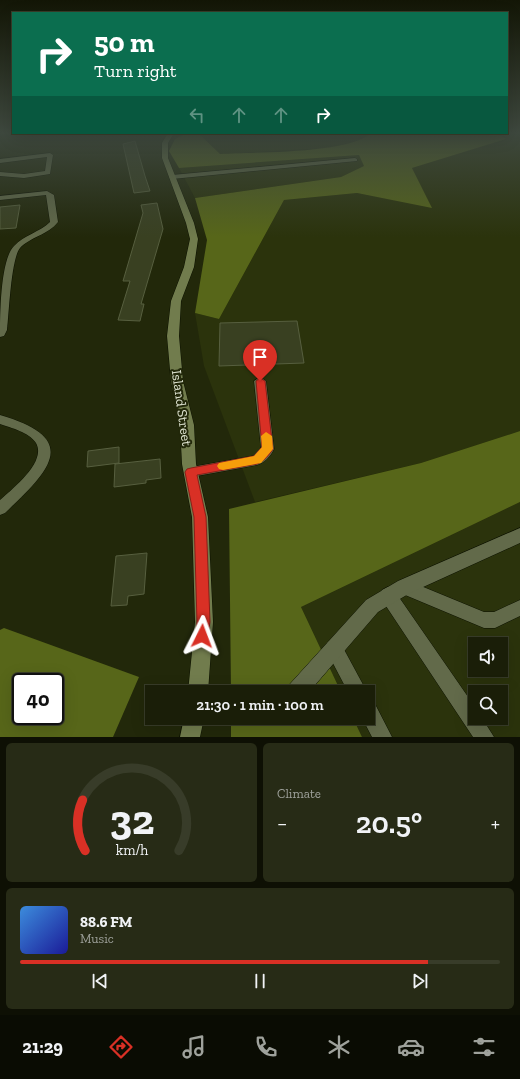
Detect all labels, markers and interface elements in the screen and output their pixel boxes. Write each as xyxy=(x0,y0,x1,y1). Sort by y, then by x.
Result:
text: 50 m xyxy=(94,26,155,59)
icon: right xyxy=(28,28,80,80)
text: Turn right xyxy=(94,60,176,82)
icon: left xyxy=(186,104,208,126)
icon: ahead xyxy=(228,104,250,126)
icon: ahead xyxy=(270,104,292,126)
icon: right xyxy=(312,104,334,126)
pin xyxy=(243,340,277,381)
icon: arrive xyxy=(249,346,271,368)
street label: Island Street xyxy=(168,369,195,448)
position arrow xyxy=(181,615,223,657)
map controls xyxy=(468,637,508,725)
button: sound xyxy=(468,637,508,677)
speed limit sign: 40 xyxy=(12,673,64,725)
button: search xyxy=(468,685,508,725)
text: 21:30 · 1 min · 100 m xyxy=(196,696,324,714)
text: Climate xyxy=(277,786,321,801)
text: 32 xyxy=(109,794,154,844)
text: 20.5° xyxy=(356,805,422,841)
text: − xyxy=(277,810,287,837)
text: + xyxy=(491,810,500,837)
text: km/h xyxy=(115,841,148,858)
text: 88.6 FM xyxy=(80,913,132,931)
text: Music xyxy=(80,931,114,946)
icon: previous xyxy=(89,970,111,992)
icon: pause xyxy=(249,970,271,992)
icon: next xyxy=(409,970,431,992)
icon: directions xyxy=(107,1033,135,1061)
icon: music xyxy=(180,1033,208,1061)
icon: phone xyxy=(252,1033,280,1061)
icon: climate xyxy=(325,1033,353,1061)
icon: car xyxy=(397,1033,425,1061)
icon: filters xyxy=(470,1033,498,1061)
text: 21:29 xyxy=(22,1036,63,1058)

